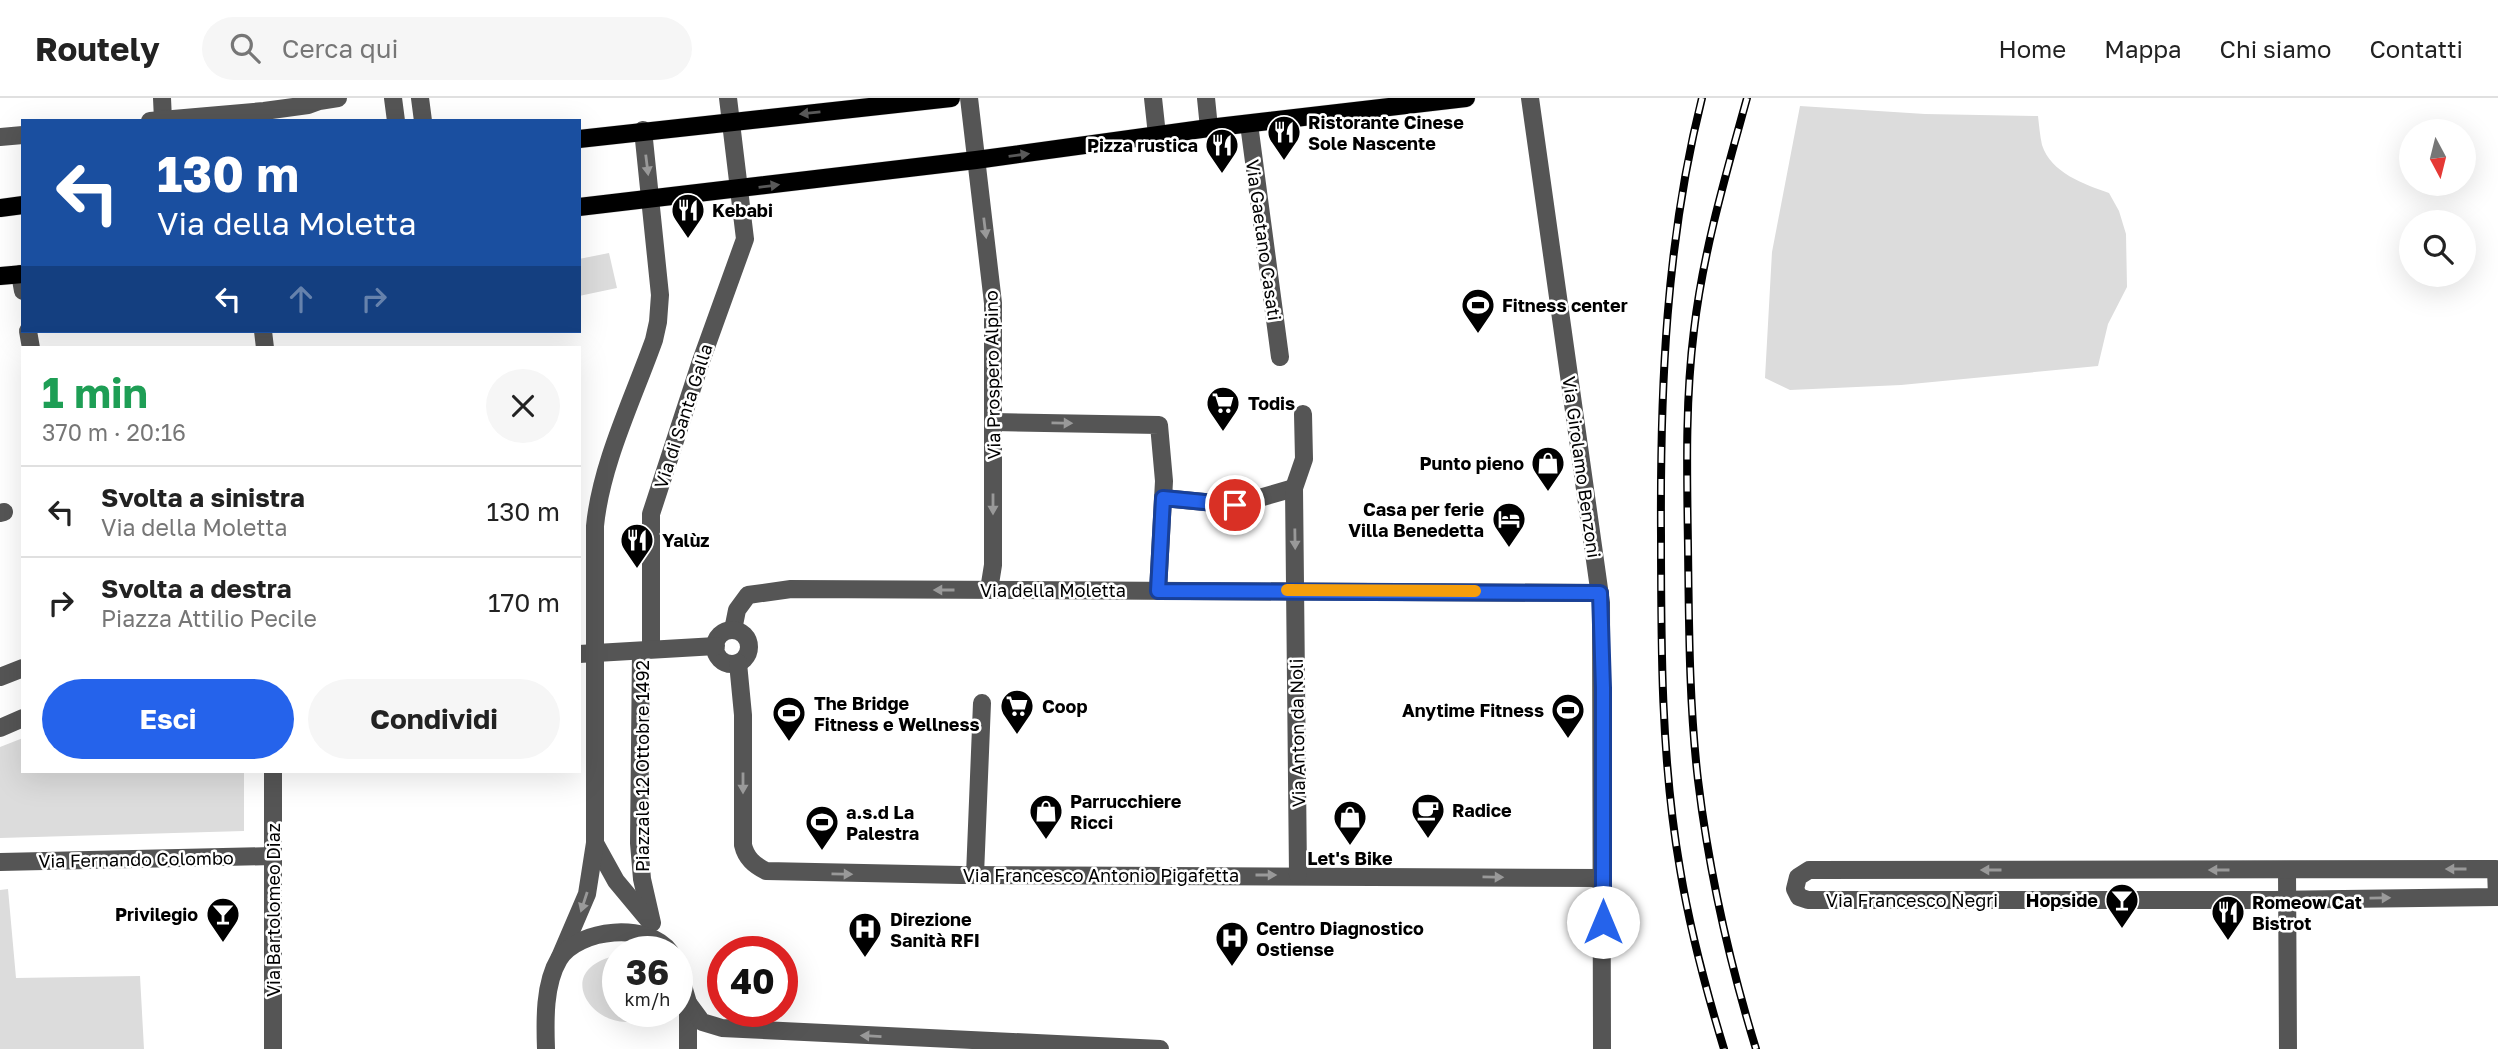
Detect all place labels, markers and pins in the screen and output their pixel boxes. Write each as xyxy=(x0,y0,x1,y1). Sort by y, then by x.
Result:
place label: Ristorante Cinese Sole Nascente xyxy=(1308,111,1464,154)
restaurant icon: Ristorante Cinese Sole Nascente xyxy=(1265,113,1303,162)
restaurant icon: Pizza rustica xyxy=(1203,126,1241,175)
place label: Pizza rustica xyxy=(1087,134,1198,156)
restaurant icon: Kebabi xyxy=(669,191,707,240)
place label: Kebabi xyxy=(712,199,773,221)
sports icon: Fitness center xyxy=(1459,286,1497,335)
place label: Fitness center xyxy=(1502,294,1628,316)
supermarket icon: Todis xyxy=(1204,384,1242,433)
place label: Todis xyxy=(1248,392,1295,414)
shop icon: Punto pieno xyxy=(1529,444,1567,493)
place label: Punto pieno xyxy=(1420,452,1524,474)
pin xyxy=(1205,475,1265,535)
place label: Casa per ferie Villa Benedetta xyxy=(1348,498,1484,541)
hotel icon: Casa per ferie Villa Benedetta xyxy=(1490,500,1528,549)
restaurant icon: Yalùz xyxy=(618,521,656,570)
place label: Yalùz xyxy=(662,529,710,551)
supermarket icon: Coop xyxy=(998,687,1036,736)
sports icon: Anytime Fitness xyxy=(1549,691,1587,740)
place label: The Bridge Fitness e Wellness xyxy=(814,692,980,735)
sports icon: The Bridge Fitness e Wellness xyxy=(770,694,808,743)
place label: Coop xyxy=(1042,695,1087,717)
place label: Anytime Fitness xyxy=(1402,699,1544,721)
place label: Parrucchiere Ricci xyxy=(1070,790,1182,833)
cafe icon: Radice xyxy=(1409,791,1447,840)
shop icon: Parrucchiere Ricci xyxy=(1027,792,1065,841)
shop icon: Let's Bike xyxy=(1331,798,1369,847)
place label: Radice xyxy=(1452,799,1512,821)
place label: a.s.d La Palestra xyxy=(846,801,919,844)
sports icon: a.s.d La Palestra xyxy=(803,803,841,852)
place label: Let's Bike xyxy=(1307,847,1393,869)
bar icon: Hopside xyxy=(2103,881,2141,930)
place label: Hopside xyxy=(2026,889,2098,911)
place label: Romeow Cat Bistrot xyxy=(2252,891,2362,934)
restaurant icon: Romeow Cat Bistrot xyxy=(2209,893,2247,942)
bar icon: Privilegio xyxy=(204,895,242,944)
place label: Privilegio xyxy=(115,903,198,925)
place label: Direzione Sanità RFI xyxy=(890,908,980,951)
hospital icon: Direzione Sanità RFI xyxy=(846,910,884,959)
place label: Centro Diagnostico Ostiense xyxy=(1256,917,1424,960)
hospital icon: Centro Diagnostico Ostiense xyxy=(1213,919,1251,968)

